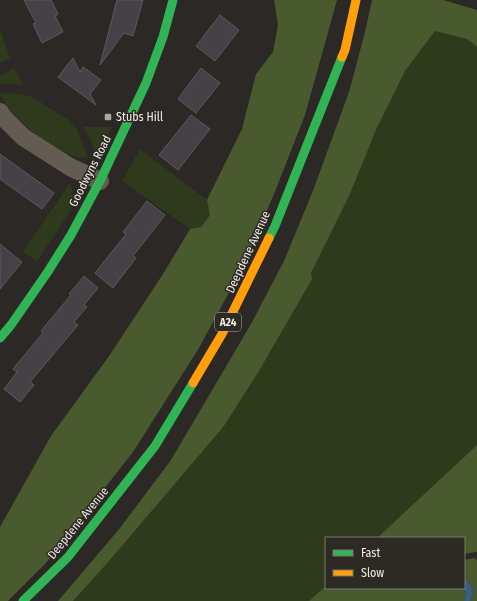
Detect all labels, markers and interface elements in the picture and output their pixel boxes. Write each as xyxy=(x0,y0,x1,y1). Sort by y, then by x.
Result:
place label: Stubs Hill xyxy=(116,110,163,124)
marker: Stubs Hill xyxy=(103,112,113,122)
street label: Goodwyns Road xyxy=(66,133,114,209)
street label: Deepdene Avenue xyxy=(223,209,273,295)
road number: A24 xyxy=(215,313,241,331)
street label: Deepdene Avenue xyxy=(45,484,111,562)
legend xyxy=(325,537,465,589)
text: Fast xyxy=(361,546,380,560)
text: Slow xyxy=(361,566,384,580)

